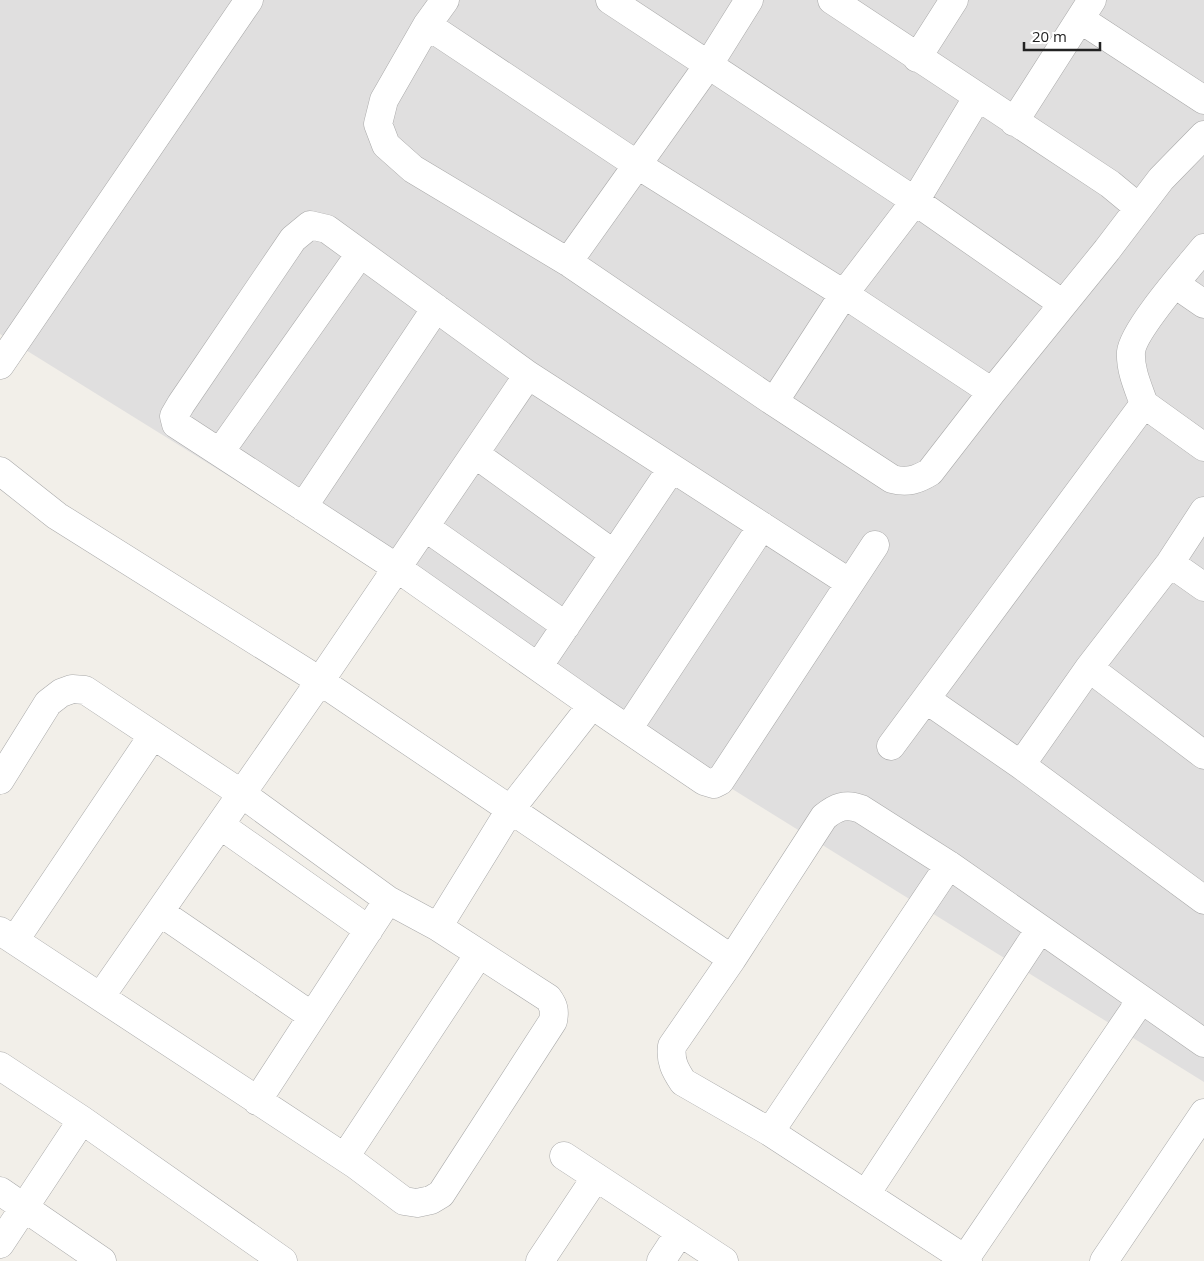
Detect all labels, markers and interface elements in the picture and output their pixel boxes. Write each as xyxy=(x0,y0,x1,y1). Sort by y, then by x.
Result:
scale bar xyxy=(1024,20,1100,52)
text: 20 m xyxy=(1032,26,1067,46)

